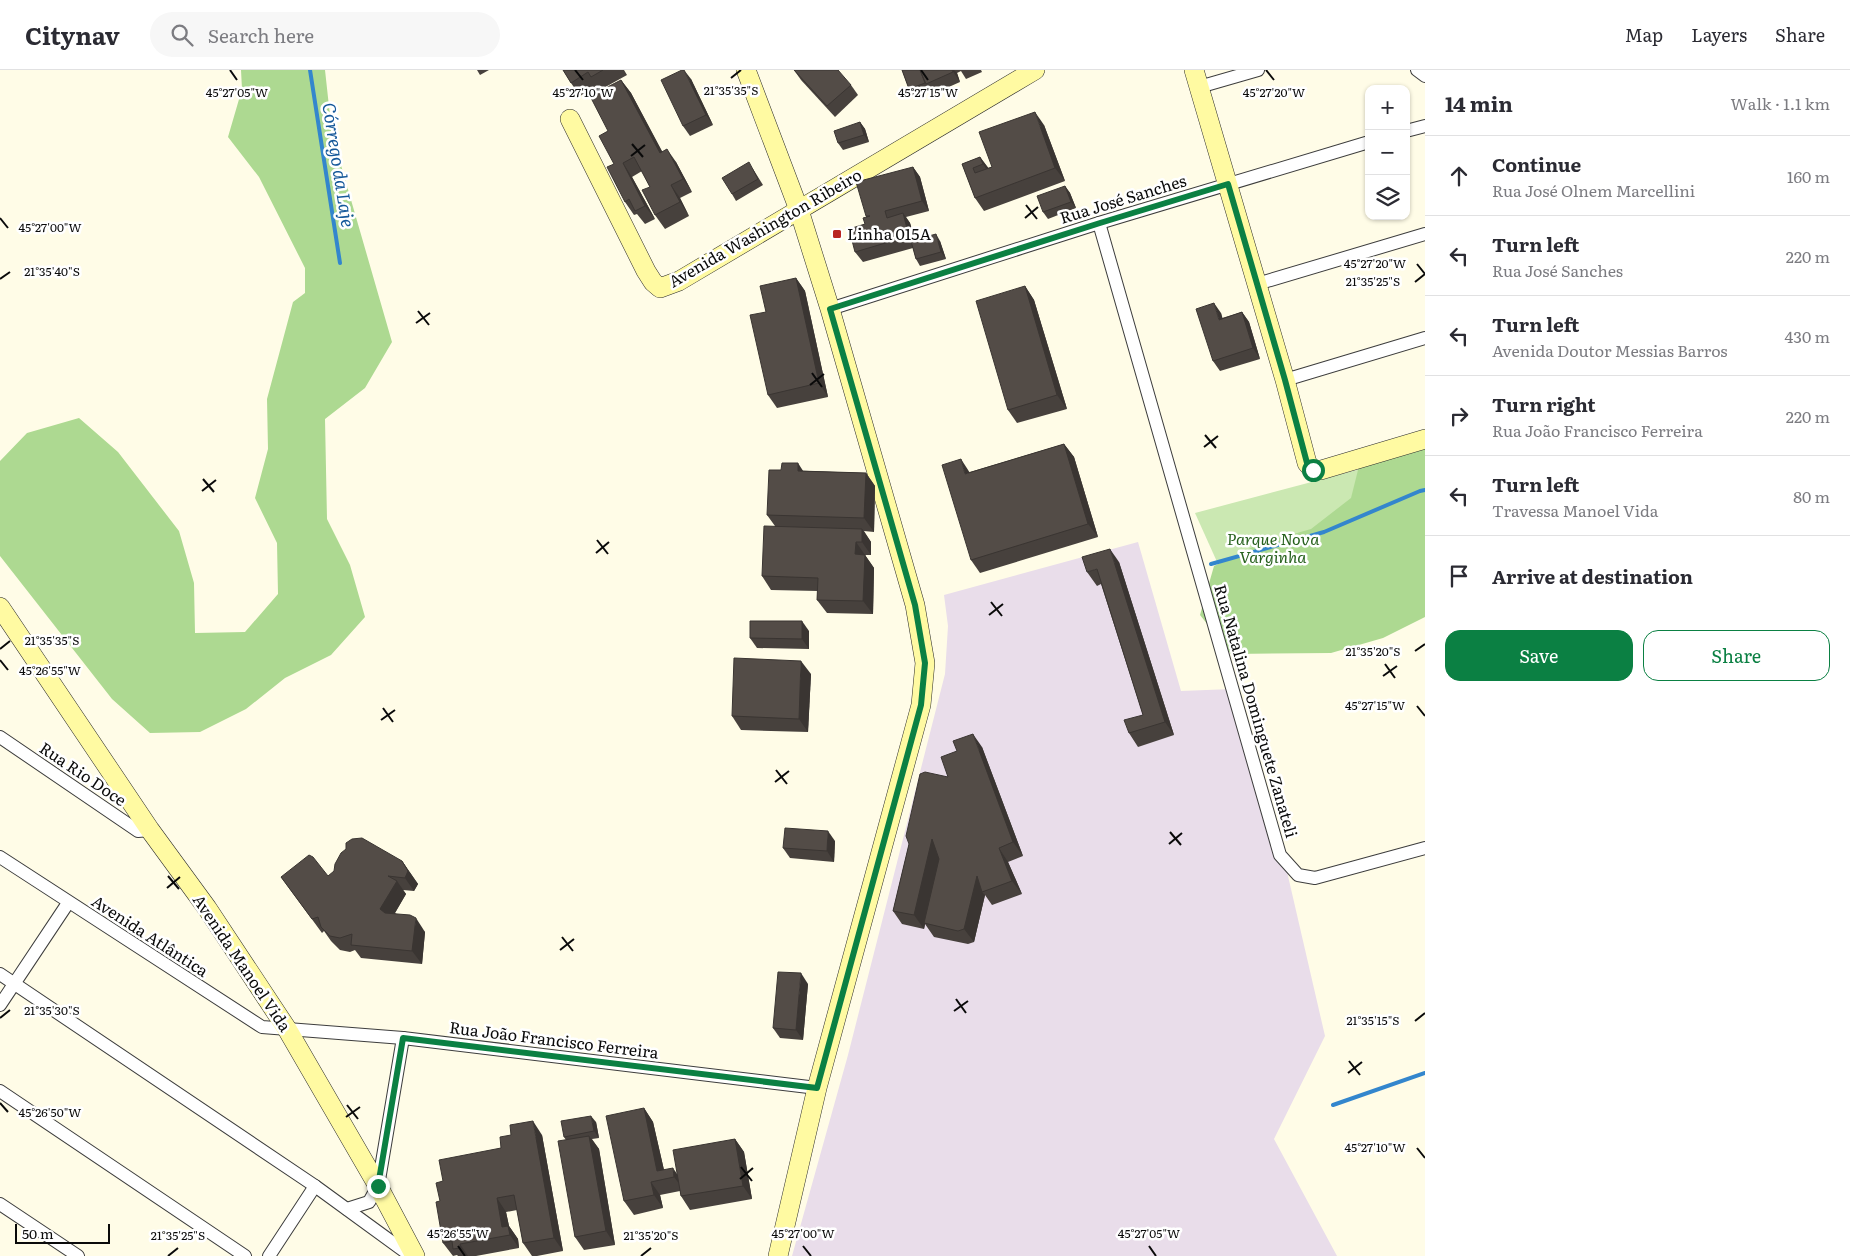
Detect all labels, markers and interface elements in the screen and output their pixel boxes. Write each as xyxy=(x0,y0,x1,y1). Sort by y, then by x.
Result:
search box xyxy=(150,12,500,57)
text: Citynav xyxy=(25,17,120,52)
icon: search xyxy=(168,21,196,49)
text: Search here xyxy=(208,21,314,49)
text: Map xyxy=(1625,21,1663,48)
text: Layers xyxy=(1691,21,1747,48)
text: Share xyxy=(1775,21,1825,48)
text: 21°35'35"S xyxy=(704,81,758,99)
text: 45°27'05"W xyxy=(206,83,268,101)
text: 45°27'10"W xyxy=(552,83,614,101)
text: 45°27'15"W xyxy=(898,83,958,101)
text: 45°27'20"W xyxy=(1243,83,1305,101)
map controls xyxy=(1365,85,1410,220)
button: + xyxy=(1365,85,1410,130)
text: 14 min xyxy=(1445,87,1513,118)
text: Walk · 1.1 km xyxy=(1731,91,1830,115)
water label: Córrego da Laje xyxy=(316,100,363,229)
button: − xyxy=(1365,130,1410,175)
text: Continue xyxy=(1492,150,1581,178)
street label: Avenida Washington Ribeiro xyxy=(663,162,866,292)
icon: ahead xyxy=(1445,162,1473,190)
text: 160 m xyxy=(1787,164,1830,188)
street label: Rua José Sanches xyxy=(1057,167,1189,229)
button: layers xyxy=(1365,175,1410,220)
text: Rua José Olnem Marcellini xyxy=(1492,178,1695,202)
text: 45°27'00"W xyxy=(18,218,82,236)
place label: Linha 015A xyxy=(847,221,931,245)
marker: Linha 015A xyxy=(831,228,843,240)
text: Turn left xyxy=(1492,230,1579,258)
icon: left xyxy=(1445,242,1473,270)
text: 220 m xyxy=(1786,244,1830,268)
text: 45°27'20"W xyxy=(1344,254,1406,272)
text: Rua José Sanches xyxy=(1492,258,1623,282)
text: 21°35'40"S xyxy=(24,262,80,280)
text: 21°35'25"S xyxy=(1346,272,1400,290)
text: Turn left xyxy=(1492,310,1579,338)
icon: left xyxy=(1445,322,1473,350)
text: 430 m xyxy=(1785,324,1830,348)
text: Avenida Doutor Messias Barros xyxy=(1492,338,1728,362)
text: Turn right xyxy=(1492,390,1596,418)
icon: right xyxy=(1445,402,1473,430)
text: 220 m xyxy=(1786,404,1830,428)
text: Rua João Francisco Ferreira xyxy=(1492,418,1703,442)
route start xyxy=(1302,459,1325,482)
text: Turn left xyxy=(1492,470,1579,498)
icon: left xyxy=(1445,482,1473,510)
text: 80 m xyxy=(1793,484,1830,508)
text: Travessa Manoel Vida xyxy=(1492,498,1658,522)
park label: Parque Nova Varginha xyxy=(1227,526,1320,568)
icon: arrive xyxy=(1445,562,1473,590)
text: Arrive at destination xyxy=(1492,562,1693,590)
street label: Rua Natalina Dominguete Zanateli xyxy=(1209,581,1305,840)
button: Save xyxy=(1445,630,1633,681)
button: Share xyxy=(1643,630,1830,681)
text: 21°35'35"S xyxy=(25,631,79,649)
text: 21°35'20"S xyxy=(1345,642,1401,660)
text: 45°26'55"W xyxy=(19,661,81,679)
text: 45°27'15"W xyxy=(1345,696,1405,714)
street label: Rua Rio Doce xyxy=(35,735,132,811)
street label: Avenida Atlântica xyxy=(87,888,214,982)
street label: Avenida Manoel Vida xyxy=(188,889,298,1036)
text: 21°35'30"S xyxy=(24,1001,80,1019)
text: 21°35'15"S xyxy=(1346,1011,1400,1029)
street label: Rua João Francisco Ferreira xyxy=(448,1014,661,1064)
text: 45°26'50"W xyxy=(19,1103,81,1121)
text: 45°27'10"W xyxy=(1344,1138,1406,1156)
route end xyxy=(367,1175,390,1198)
scale bar xyxy=(15,1221,110,1244)
text: 50 m xyxy=(22,1223,54,1243)
text: 45°26'55"W xyxy=(427,1224,489,1242)
text: 45°27'00"W xyxy=(771,1224,835,1242)
text: 45°27'05"W xyxy=(1118,1224,1180,1242)
text: 21°35'25"S xyxy=(151,1226,205,1244)
text: 21°35'20"S xyxy=(623,1226,679,1244)

